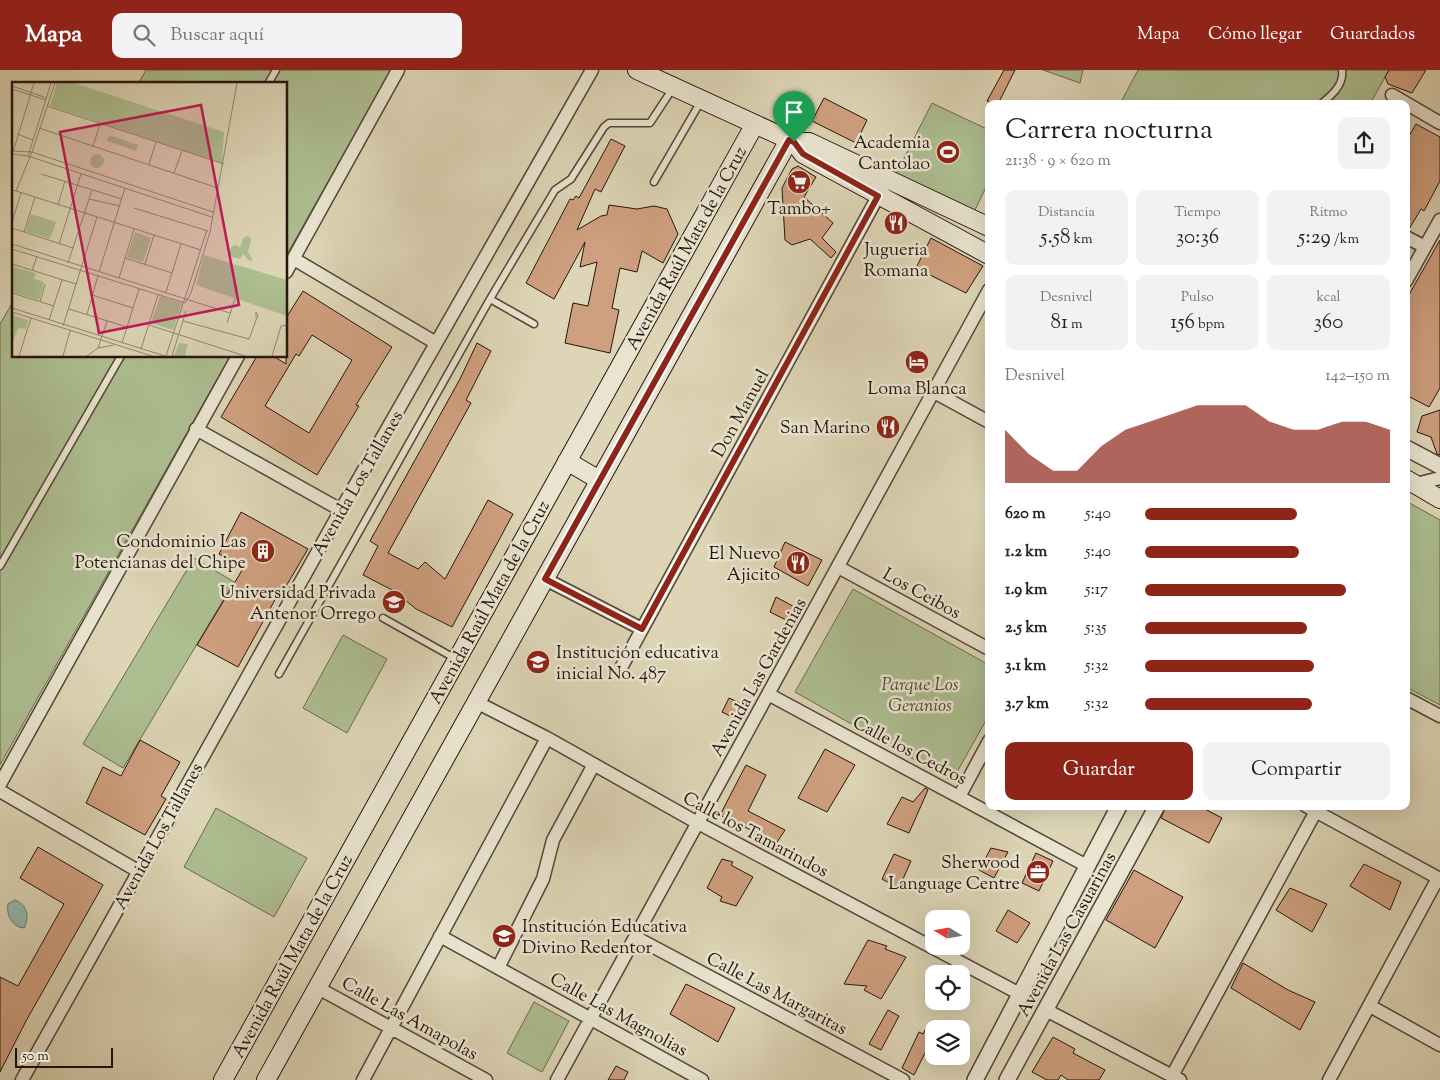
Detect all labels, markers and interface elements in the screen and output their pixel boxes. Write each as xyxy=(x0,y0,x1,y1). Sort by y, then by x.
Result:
search box xyxy=(112,13,462,58)
text: Mapa xyxy=(25,18,82,52)
icon: search xyxy=(130,21,158,49)
text: Buscar aquí xyxy=(170,22,264,49)
text: Mapa xyxy=(1137,22,1180,48)
text: Cómo llegar xyxy=(1208,22,1302,48)
text: Guardados xyxy=(1330,22,1415,48)
inset map xyxy=(12,82,288,358)
pin xyxy=(773,91,815,142)
icon: arrive xyxy=(780,98,808,126)
text: Carrera nocturna xyxy=(1005,111,1213,151)
button: share xyxy=(1338,117,1390,169)
place label: Academia Cantolao xyxy=(853,131,930,178)
sports icon: Academia Cantolao xyxy=(935,139,961,165)
street label: Avenida Raúl Mata de la Cruz xyxy=(621,142,755,356)
text: 21:38 · 9 × 620 m xyxy=(1005,150,1111,173)
supermarket icon: Tambo+ xyxy=(786,169,812,195)
place label: Tambo+ xyxy=(767,197,831,223)
text: Distancia xyxy=(1038,203,1095,223)
text: Tiempo xyxy=(1174,203,1221,223)
text: Ritmo xyxy=(1310,203,1347,223)
restaurant icon: Jugueria Romana xyxy=(883,210,909,236)
text: 5.58 xyxy=(1040,223,1070,253)
text: 30:36 xyxy=(1176,223,1219,253)
text: 5:29 xyxy=(1298,223,1331,253)
text: km xyxy=(1070,230,1093,250)
text: /km xyxy=(1331,230,1359,250)
place label: Jugueria Romana xyxy=(863,238,928,285)
text: Desnivel xyxy=(1040,288,1093,308)
text: Pulso xyxy=(1181,288,1214,308)
text: kcal xyxy=(1316,288,1341,308)
text: 81 xyxy=(1050,308,1068,338)
text: 156 xyxy=(1170,308,1195,338)
text: 360 xyxy=(1314,308,1343,338)
text: m xyxy=(1068,315,1083,335)
text: bpm xyxy=(1195,315,1225,335)
hotel icon: Loma Blanca xyxy=(904,349,930,375)
street label: Don Manuel xyxy=(707,365,777,463)
text: Desnivel xyxy=(1005,365,1065,388)
text: 142–150 m xyxy=(1325,365,1390,388)
place label: Loma Blanca xyxy=(867,377,967,403)
street label: Avenida Los Tallanes xyxy=(306,406,411,562)
restaurant icon: San Marino xyxy=(875,414,901,440)
place label: San Marino xyxy=(780,416,870,442)
street label: Avenida Raúl Mata de la Cruz xyxy=(424,496,558,710)
text: 620 m xyxy=(1005,503,1045,526)
text: 5:40 xyxy=(1085,503,1111,526)
place label: Condominio Las Potencianas del Chipe xyxy=(75,530,246,577)
building icon: Condominio Las Potencianas del Chipe xyxy=(250,538,276,564)
text: 1.2 km xyxy=(1005,541,1047,564)
text: 5:40 xyxy=(1085,541,1111,564)
place label: El Nuevo Ajicito xyxy=(709,542,780,589)
restaurant icon: El Nuevo Ajicito xyxy=(785,550,811,576)
street label: Los Ceibos xyxy=(877,563,965,627)
text: 1.9 km xyxy=(1005,579,1047,602)
text: 5:17 xyxy=(1085,579,1108,602)
place label: Universidad Privada Antenor Orrego xyxy=(220,581,376,628)
school or university icon: Universidad Privada Antenor Orrego xyxy=(381,589,407,615)
street label: Avenida Las Gardenias xyxy=(705,594,814,762)
text: 2.5 km xyxy=(1005,617,1047,640)
text: 5:35 xyxy=(1085,617,1107,640)
place label: Institución educativa inicial No. 487 xyxy=(556,641,719,688)
school or university icon: Institución educativa inicial No. 487 xyxy=(525,649,551,675)
text: 3.1 km xyxy=(1005,655,1046,678)
text: 5:32 xyxy=(1085,655,1109,678)
park label: Parque Los Geranios xyxy=(881,673,959,720)
text: 3.7 km xyxy=(1005,693,1049,716)
text: 5:32 xyxy=(1085,693,1109,716)
street label: Calle los Cedros xyxy=(847,711,971,793)
button: Guardar xyxy=(1005,742,1193,800)
button: Compartir xyxy=(1203,742,1390,800)
street label: Avenida Los Tallanes xyxy=(109,759,211,915)
street label: Calle los Tamarindos xyxy=(678,786,833,885)
street label: Avenida Las Casuarinas xyxy=(1012,848,1124,1022)
street label: Avenida Raúl Mata de la Cruz xyxy=(227,850,361,1064)
place label: Sherwood Language Centre xyxy=(888,851,1020,898)
office icon: Sherwood Language Centre xyxy=(1025,859,1051,885)
north arrow xyxy=(925,910,970,955)
map controls xyxy=(925,910,970,1065)
place label: Institución Educativa Divino Redentor xyxy=(522,915,687,962)
school or university icon: Institución Educativa Divino Redentor xyxy=(491,923,517,949)
street label: Calle Las Margaritas xyxy=(701,947,851,1043)
button: locate xyxy=(925,965,970,1010)
street label: Calle Las Magnolias xyxy=(544,967,692,1064)
street label: Calle Las Amapolas xyxy=(336,971,482,1068)
button: layers xyxy=(925,1020,970,1065)
scale bar xyxy=(15,1045,112,1068)
text: 50 m xyxy=(22,1047,49,1067)

